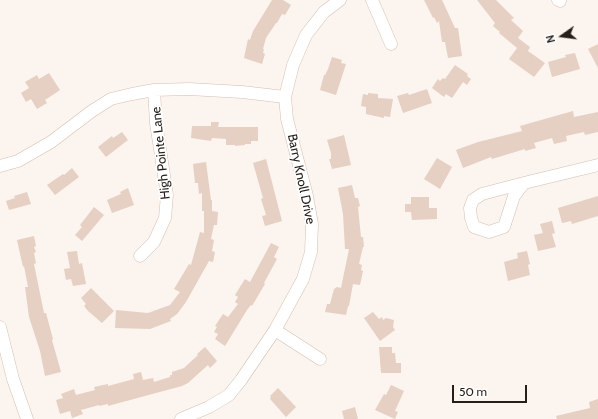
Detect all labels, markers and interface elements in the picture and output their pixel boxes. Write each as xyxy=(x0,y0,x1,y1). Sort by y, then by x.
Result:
north arrow xyxy=(542,16,582,56)
text: N xyxy=(543,33,558,44)
street label: High Pointe Lane xyxy=(148,106,174,200)
street label: Barry Knoll Drive xyxy=(284,133,318,225)
scale bar xyxy=(454,377,529,403)
text: 50 m xyxy=(459,384,487,399)

